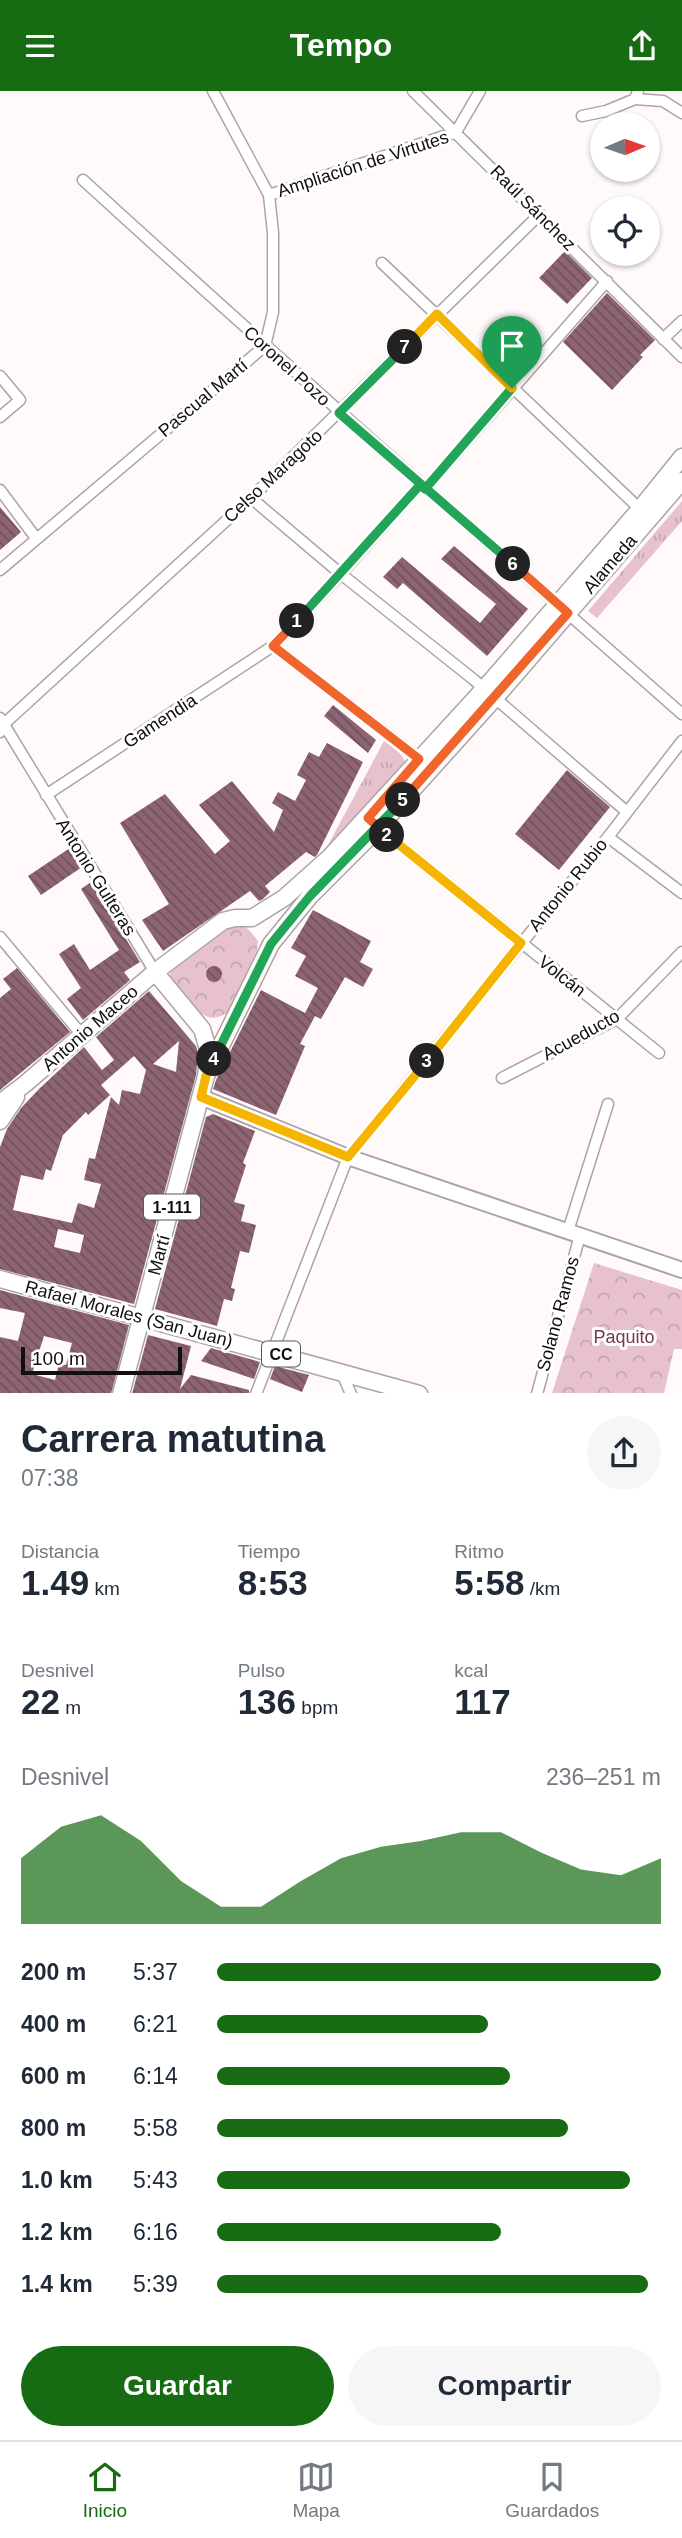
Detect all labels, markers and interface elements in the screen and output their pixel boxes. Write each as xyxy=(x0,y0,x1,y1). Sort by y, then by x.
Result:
icon: menu xyxy=(21,27,59,65)
text: Tempo xyxy=(290,27,392,63)
icon: share xyxy=(623,27,661,65)
north arrow xyxy=(590,112,660,182)
map controls xyxy=(590,112,660,266)
street label: Ampliación de Virtutes xyxy=(275,127,451,201)
street label: Raúl Sánchez xyxy=(486,161,580,255)
button: locate xyxy=(590,196,660,266)
pin xyxy=(482,316,542,388)
street label: Coronel Pozo xyxy=(240,322,334,410)
icon: arrive xyxy=(493,327,531,365)
pin: 7 xyxy=(388,329,422,365)
text: 7 xyxy=(399,336,410,357)
street label: Pascual Martí xyxy=(154,355,252,441)
street label: Celso Maragoto xyxy=(220,425,326,527)
street label: Alameda xyxy=(579,530,641,597)
pin: 6 xyxy=(496,547,530,581)
text: 6 xyxy=(507,553,518,574)
pin: 1 xyxy=(280,603,314,639)
text: 1 xyxy=(291,610,302,631)
street label: Gamendia xyxy=(120,689,201,752)
pin: 5 xyxy=(386,783,420,817)
text: 5 xyxy=(397,789,408,810)
street label: Antonio Gulteras xyxy=(52,815,140,939)
pin: 2 xyxy=(370,817,404,853)
text: 2 xyxy=(381,824,392,845)
street label: Antonio Rubio xyxy=(525,835,611,935)
street label: Volcán xyxy=(535,951,589,1001)
street label: Antonio Maceo xyxy=(38,981,142,1075)
street label: Acueducto xyxy=(539,1006,623,1064)
pin: 4 xyxy=(196,1041,232,1077)
pin: 3 xyxy=(410,1044,444,1079)
text: 4 xyxy=(208,1048,219,1069)
text: 3 xyxy=(421,1050,432,1071)
road number: 1-111 xyxy=(144,1195,200,1219)
street label: Martí xyxy=(144,1233,174,1277)
street label: Solano Ramos xyxy=(533,1254,583,1374)
street label: Rafael Morales (San Juan) xyxy=(23,1277,235,1351)
park label: Paquito xyxy=(593,1327,655,1347)
road number: CC xyxy=(262,1341,300,1366)
scale bar xyxy=(21,1345,182,1376)
text: 100 m xyxy=(32,1348,85,1369)
button: share xyxy=(587,1416,661,1490)
text: Carrera matutina xyxy=(21,1418,325,1460)
text: 07:38 xyxy=(21,1465,79,1491)
text: Distancia xyxy=(21,1541,99,1562)
text: Tiempo xyxy=(238,1541,300,1562)
text: Ritmo xyxy=(454,1541,504,1562)
text: 1.49 xyxy=(21,1563,89,1602)
text: 8:53 xyxy=(238,1563,308,1602)
text: 5:58 xyxy=(454,1563,524,1602)
text: km xyxy=(89,1578,120,1599)
text: /km xyxy=(524,1578,560,1599)
text: Desnivel xyxy=(21,1660,94,1681)
text: Pulso xyxy=(238,1660,285,1681)
text: kcal xyxy=(454,1660,488,1681)
text: 22 xyxy=(21,1682,60,1721)
text: 136 xyxy=(238,1682,296,1721)
text: 117 xyxy=(454,1682,511,1721)
text: m xyxy=(60,1697,81,1718)
text: bpm xyxy=(296,1697,338,1718)
text: Desnivel xyxy=(21,1764,109,1790)
text: 236–251 m xyxy=(546,1764,661,1790)
text: 200 m xyxy=(21,1959,86,1985)
text: 5:37 xyxy=(133,1959,178,1985)
text: 400 m xyxy=(21,2011,86,2037)
text: 6:21 xyxy=(133,2011,178,2037)
text: 600 m xyxy=(21,2063,86,2089)
text: 6:14 xyxy=(133,2063,178,2089)
text: 800 m xyxy=(21,2115,86,2141)
text: 5:58 xyxy=(133,2115,178,2141)
text: 1.0 km xyxy=(21,2167,93,2193)
text: 5:43 xyxy=(133,2167,178,2193)
text: 1.2 km xyxy=(21,2219,93,2245)
text: 6:16 xyxy=(133,2219,178,2245)
text: 1.4 km xyxy=(21,2271,93,2297)
text: 5:39 xyxy=(133,2271,178,2297)
button: Guardar xyxy=(21,2346,334,2426)
button: Compartir xyxy=(348,2346,661,2426)
tab: Inicio xyxy=(83,2458,127,2522)
tab: Mapa xyxy=(292,2458,340,2522)
tab: Guardados xyxy=(505,2458,599,2522)

